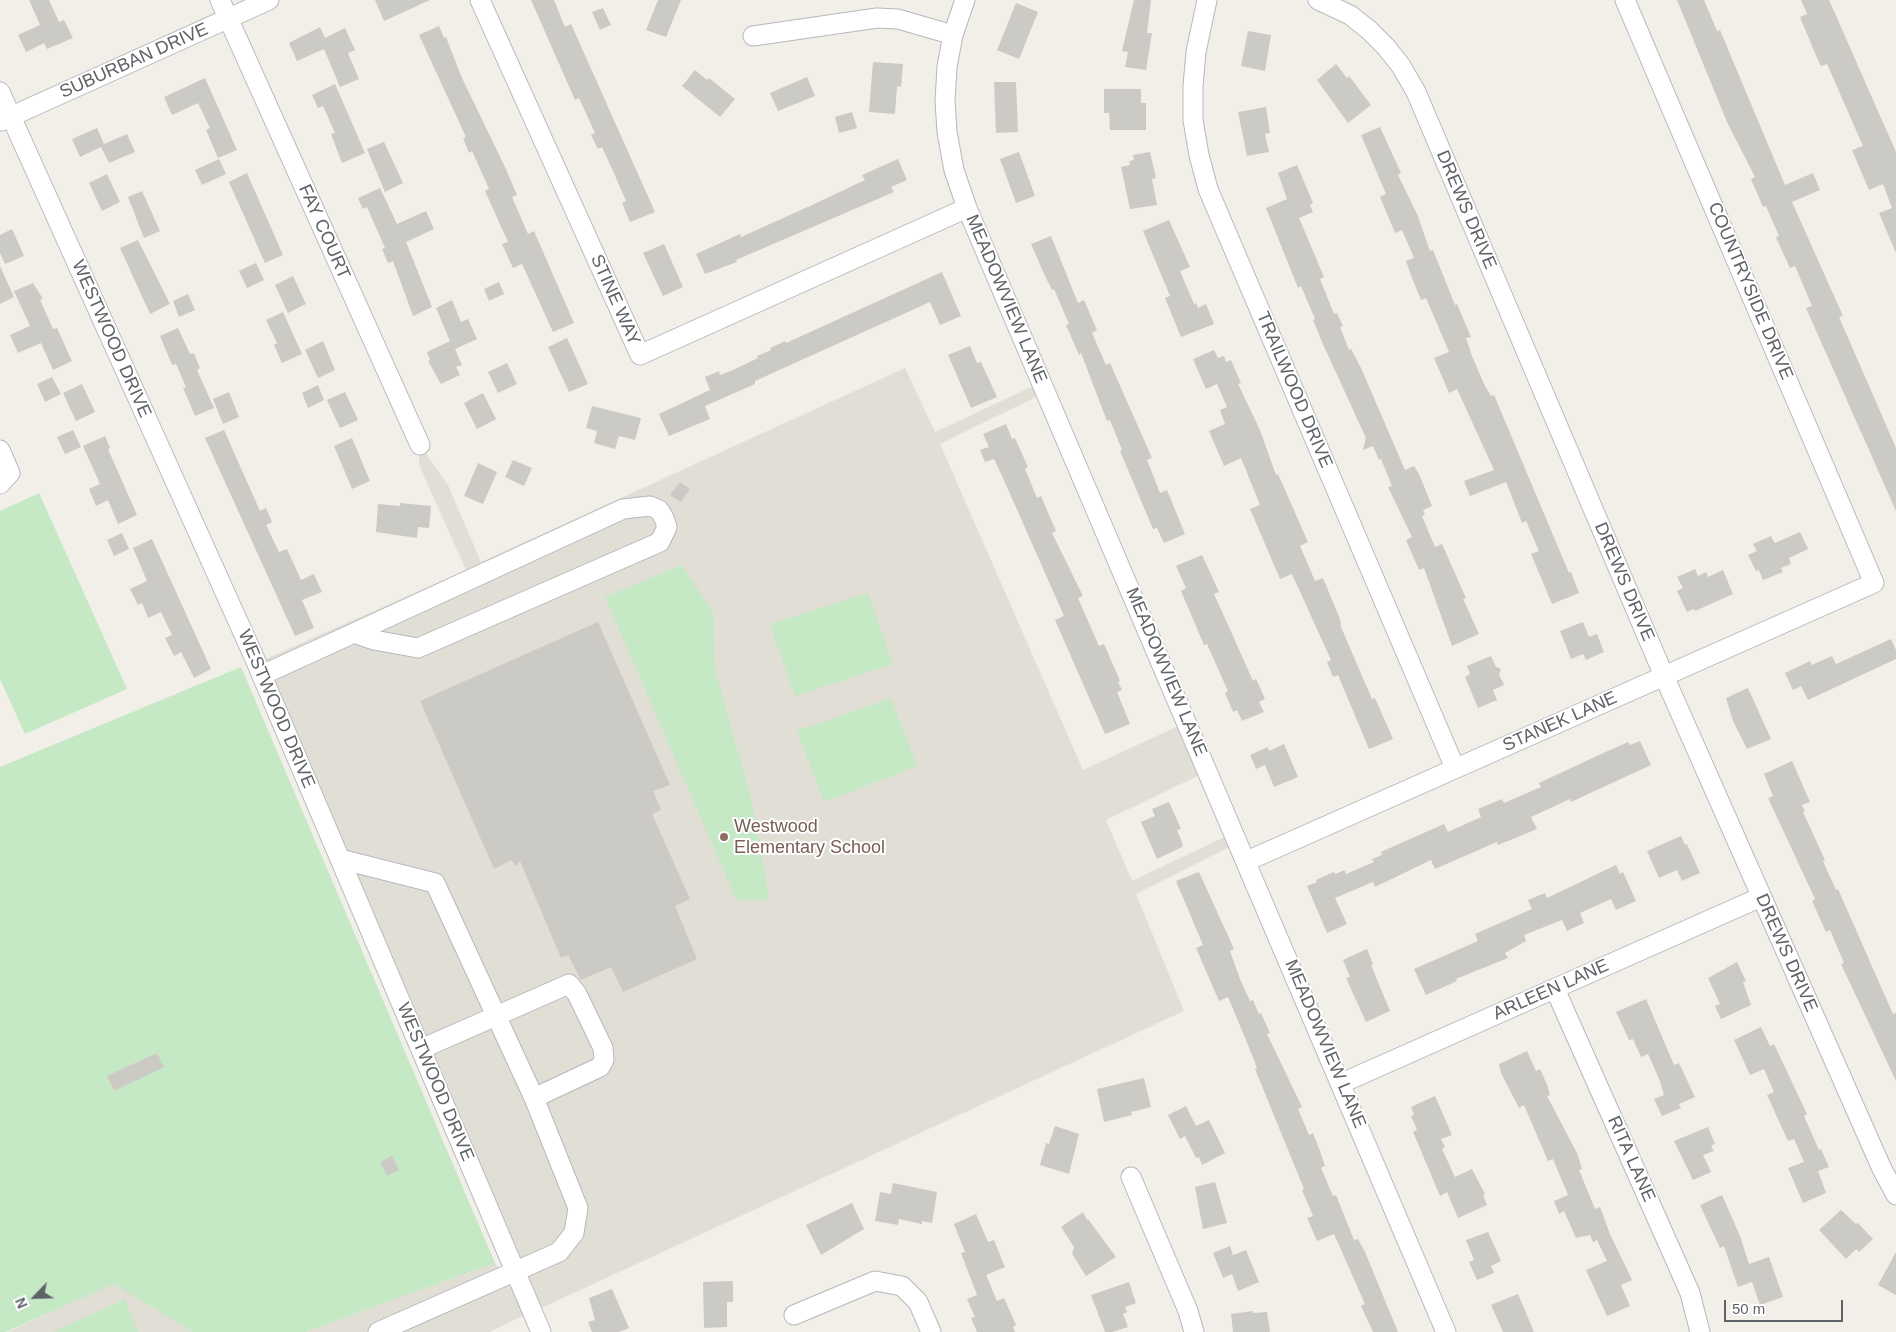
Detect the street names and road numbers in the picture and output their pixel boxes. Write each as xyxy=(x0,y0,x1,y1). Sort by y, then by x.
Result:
street label: SUBURBAN DRIVE xyxy=(57,19,211,103)
street label: DREWS DRIVE xyxy=(1431,147,1501,273)
street label: FAY COURT xyxy=(294,181,354,283)
street label: COUNTRYSIDE DRIVE xyxy=(1703,199,1797,383)
street label: MEADOWVIEW LANE xyxy=(961,211,1051,387)
street label: STINE WAY xyxy=(585,251,645,349)
street label: WESTWOOD DRIVE xyxy=(67,257,155,421)
street label: TRAILWOOD DRIVE xyxy=(1251,309,1337,471)
street label: DREWS DRIVE xyxy=(1589,519,1659,645)
street label: MEADOWVIEW LANE xyxy=(1121,584,1211,760)
street label: WESTWOOD DRIVE xyxy=(233,627,319,791)
street label: STANEK LANE xyxy=(1500,687,1620,757)
street label: DREWS DRIVE xyxy=(1750,891,1822,1015)
street label: ARLEEN LANE xyxy=(1490,955,1612,1025)
street label: MEADOWVIEW LANE xyxy=(1280,956,1370,1132)
street label: WESTWOOD DRIVE xyxy=(392,1000,478,1164)
street label: RITA LANE xyxy=(1602,1113,1660,1205)

